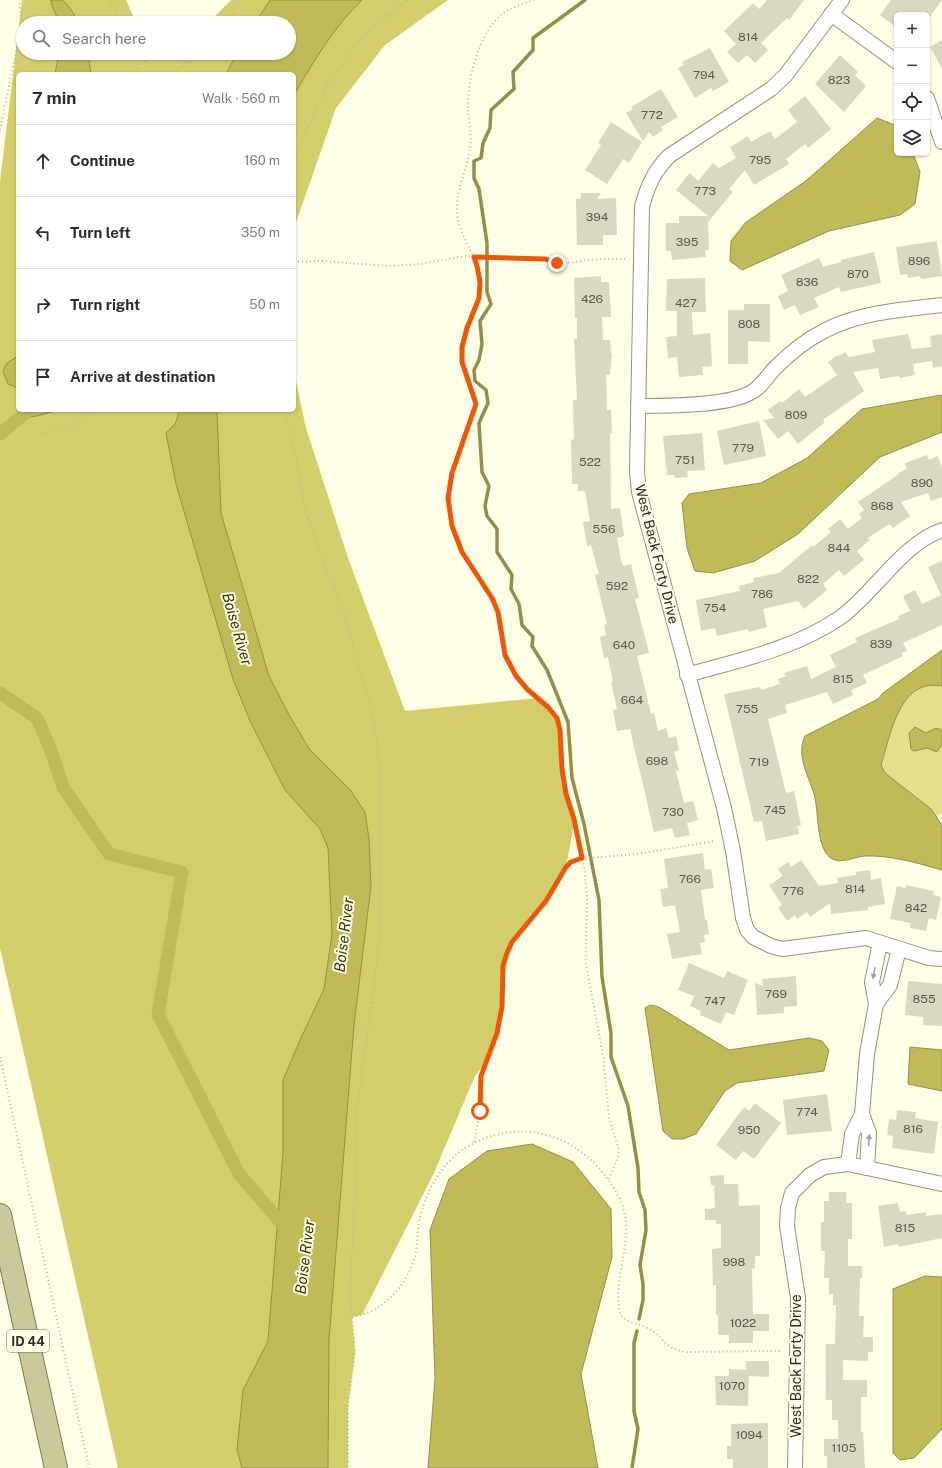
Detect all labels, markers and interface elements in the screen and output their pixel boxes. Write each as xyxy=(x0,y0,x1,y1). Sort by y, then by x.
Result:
map controls xyxy=(894,12,930,156)
button: + xyxy=(894,12,930,48)
search box xyxy=(16,16,296,60)
icon: search xyxy=(30,27,52,49)
text: Search here xyxy=(62,30,146,47)
house number: 814 xyxy=(738,30,759,44)
button: − xyxy=(894,48,930,84)
house number: 794 xyxy=(693,68,715,82)
house number: 823 xyxy=(828,73,850,87)
button: locate xyxy=(894,84,930,120)
text: 7 min xyxy=(32,88,76,108)
text: Walk · 560 m xyxy=(202,91,280,106)
house number: 772 xyxy=(641,108,663,122)
button: layers xyxy=(894,120,930,156)
icon: ahead xyxy=(32,150,54,172)
text: Continue xyxy=(70,152,135,169)
text: 160 m xyxy=(244,153,280,168)
house number: 795 xyxy=(749,153,771,167)
house number: 773 xyxy=(694,184,716,198)
house number: 394 xyxy=(586,210,609,224)
icon: left xyxy=(32,222,54,244)
text: Turn left xyxy=(70,224,131,241)
text: 350 m xyxy=(241,225,280,240)
house number: 395 xyxy=(676,235,699,249)
route end xyxy=(548,254,566,272)
house number: 896 xyxy=(908,254,930,268)
house number: 870 xyxy=(847,267,869,281)
house number: 836 xyxy=(796,275,818,289)
house number: 426 xyxy=(581,292,603,306)
icon: right xyxy=(32,294,54,316)
text: Turn right xyxy=(70,296,140,313)
house number: 427 xyxy=(675,296,697,310)
text: 50 m xyxy=(249,297,280,312)
house number: 808 xyxy=(738,317,761,331)
icon: arrive xyxy=(32,366,54,388)
text: Arrive at destination xyxy=(70,368,215,385)
house number: 809 xyxy=(785,408,807,422)
house number: 779 xyxy=(732,441,754,455)
house number: 751 xyxy=(675,453,695,467)
house number: 522 xyxy=(579,455,601,469)
house number: 890 xyxy=(911,476,933,490)
street label: West Back Forty Drive xyxy=(632,483,682,626)
house number: 868 xyxy=(871,499,894,513)
house number: 556 xyxy=(593,522,615,536)
house number: 844 xyxy=(828,541,851,555)
house number: 822 xyxy=(797,572,819,586)
house number: 592 xyxy=(606,579,628,593)
house number: 786 xyxy=(751,587,773,601)
water label: Boise River xyxy=(219,591,256,667)
house number: 754 xyxy=(704,601,727,615)
house number: 839 xyxy=(870,637,892,651)
house number: 640 xyxy=(613,638,635,652)
house number: 815 xyxy=(833,672,853,686)
house number: 664 xyxy=(621,693,644,707)
house number: 755 xyxy=(736,702,759,716)
house number: 698 xyxy=(646,754,669,768)
house number: 719 xyxy=(749,755,769,769)
house number: 745 xyxy=(764,803,786,817)
house number: 730 xyxy=(662,805,684,819)
house number: 766 xyxy=(679,872,701,886)
house number: 814 xyxy=(845,882,866,896)
house number: 776 xyxy=(782,884,804,898)
water label: Boise River xyxy=(331,896,357,973)
house number: 842 xyxy=(905,901,927,915)
one-way arrow xyxy=(870,967,876,979)
house number: 769 xyxy=(765,987,787,1001)
house number: 855 xyxy=(912,992,936,1006)
house number: 747 xyxy=(704,994,726,1008)
route start xyxy=(471,1102,489,1120)
house number: 774 xyxy=(796,1105,818,1119)
house number: 816 xyxy=(903,1122,923,1136)
house number: 950 xyxy=(738,1123,760,1137)
one-way arrow xyxy=(865,1134,872,1146)
water label: Boise River xyxy=(292,1218,318,1295)
house number: 815 xyxy=(895,1221,915,1235)
house number: 998 xyxy=(723,1255,746,1269)
street label: West Back Forty Drive xyxy=(788,1294,804,1438)
house number: 1022 xyxy=(730,1316,756,1330)
road number: ID 44 xyxy=(7,1330,49,1352)
house number: 1070 xyxy=(719,1379,745,1393)
house number: 1094 xyxy=(735,1428,763,1442)
house number: 1105 xyxy=(832,1441,857,1455)

